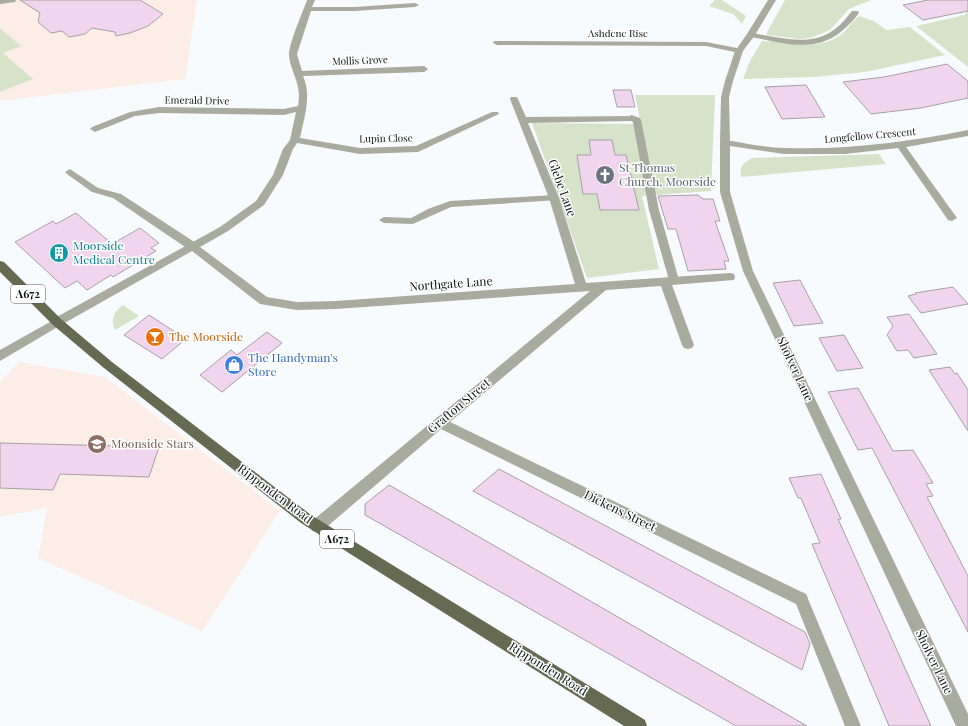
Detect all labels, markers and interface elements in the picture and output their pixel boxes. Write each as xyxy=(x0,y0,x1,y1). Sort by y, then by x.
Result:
street label: Ashdene Rise xyxy=(587,26,648,40)
street label: Mollis Grove xyxy=(332,52,388,68)
street label: Emerald Drive xyxy=(164,92,230,108)
street label: Longfellow Crescent xyxy=(824,124,917,146)
street label: Lupin Close xyxy=(359,131,413,145)
street label: Glebe Lane xyxy=(545,157,581,219)
place label: St Thomas Church, Moorside xyxy=(619,159,716,189)
church icon: St Thomas Church, Moorside xyxy=(594,164,616,186)
place label: Moorside Medical Centre xyxy=(73,237,155,267)
building icon: Moorside Medical Centre xyxy=(48,242,70,264)
street label: Northgate Lane xyxy=(409,272,493,294)
road number: A672 xyxy=(11,285,45,303)
bar icon: The Moorside xyxy=(144,326,166,348)
place label: The Moorside xyxy=(169,328,243,344)
street label: Sholver Lane xyxy=(774,334,818,404)
place label: The Handyman's Store xyxy=(248,349,338,379)
shop icon: The Handyman's Store xyxy=(223,354,245,376)
street label: Grafton Street xyxy=(424,374,494,436)
school or university icon: Moonside Stars xyxy=(86,433,108,455)
place label: Moonside Stars xyxy=(111,435,194,451)
street label: Ripponden Road xyxy=(235,460,316,527)
street label: Dickens Street xyxy=(582,486,660,535)
road number: A672 xyxy=(320,530,354,548)
street label: Sholver Lane xyxy=(912,627,957,696)
street label: Ripponden Road xyxy=(506,638,591,699)

